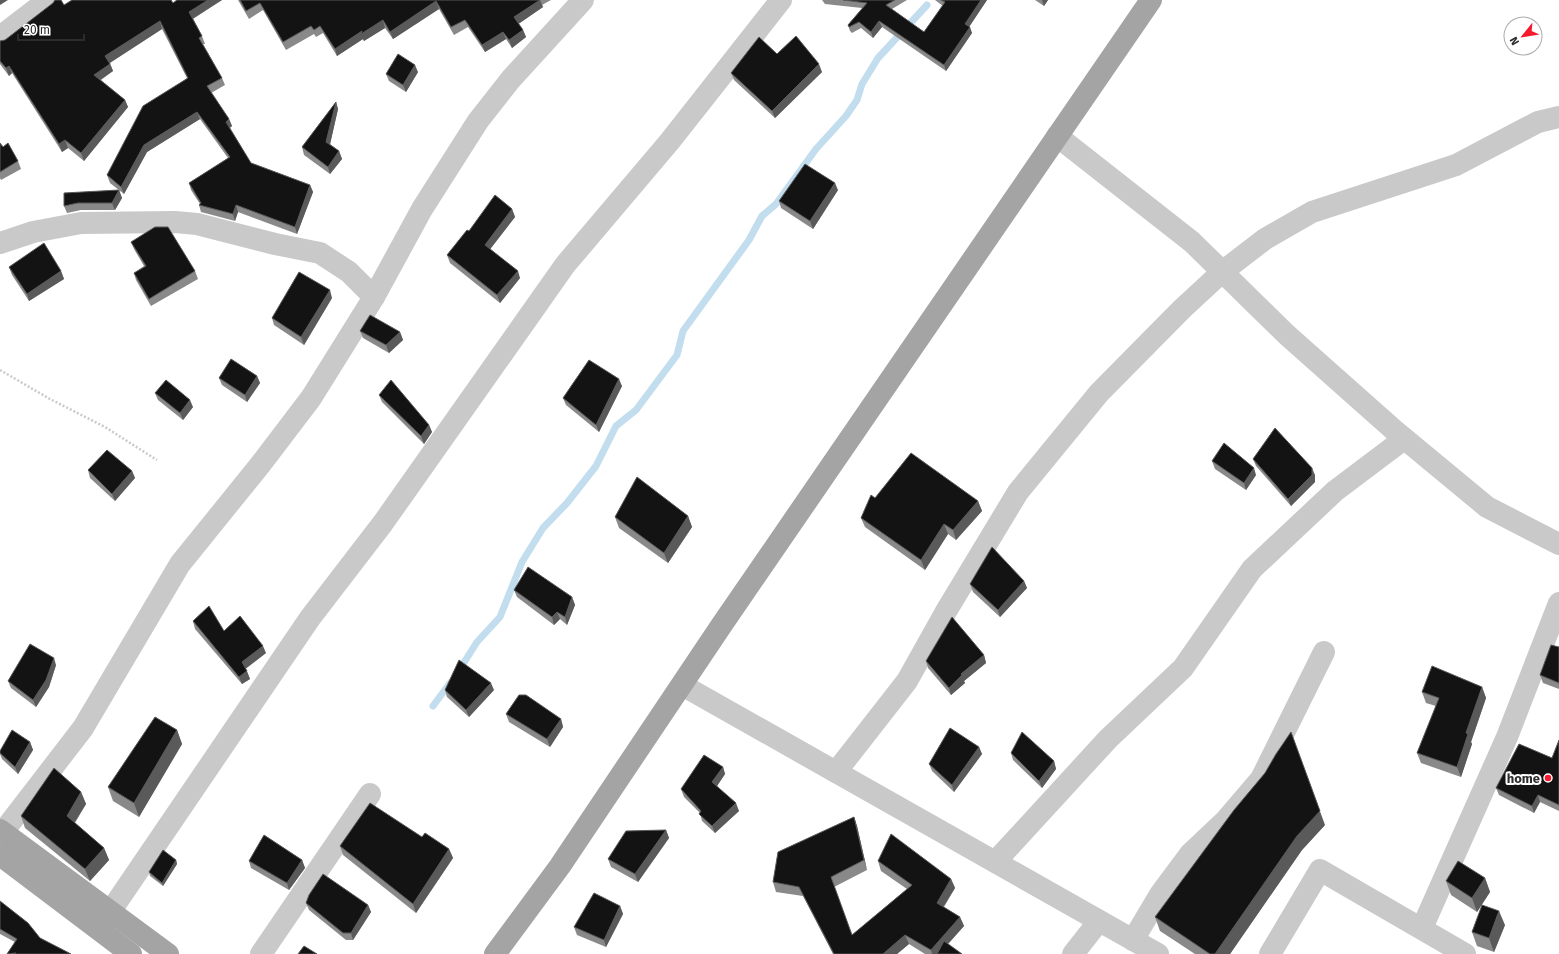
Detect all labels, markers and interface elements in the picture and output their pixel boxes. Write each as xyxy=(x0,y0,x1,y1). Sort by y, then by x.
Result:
scale bar xyxy=(18,16,84,42)
north arrow xyxy=(1503,16,1543,56)
text: 20 m xyxy=(24,23,50,37)
text: N xyxy=(1507,34,1522,47)
place label: home xyxy=(1507,771,1540,786)
marker: home xyxy=(1543,773,1553,783)

